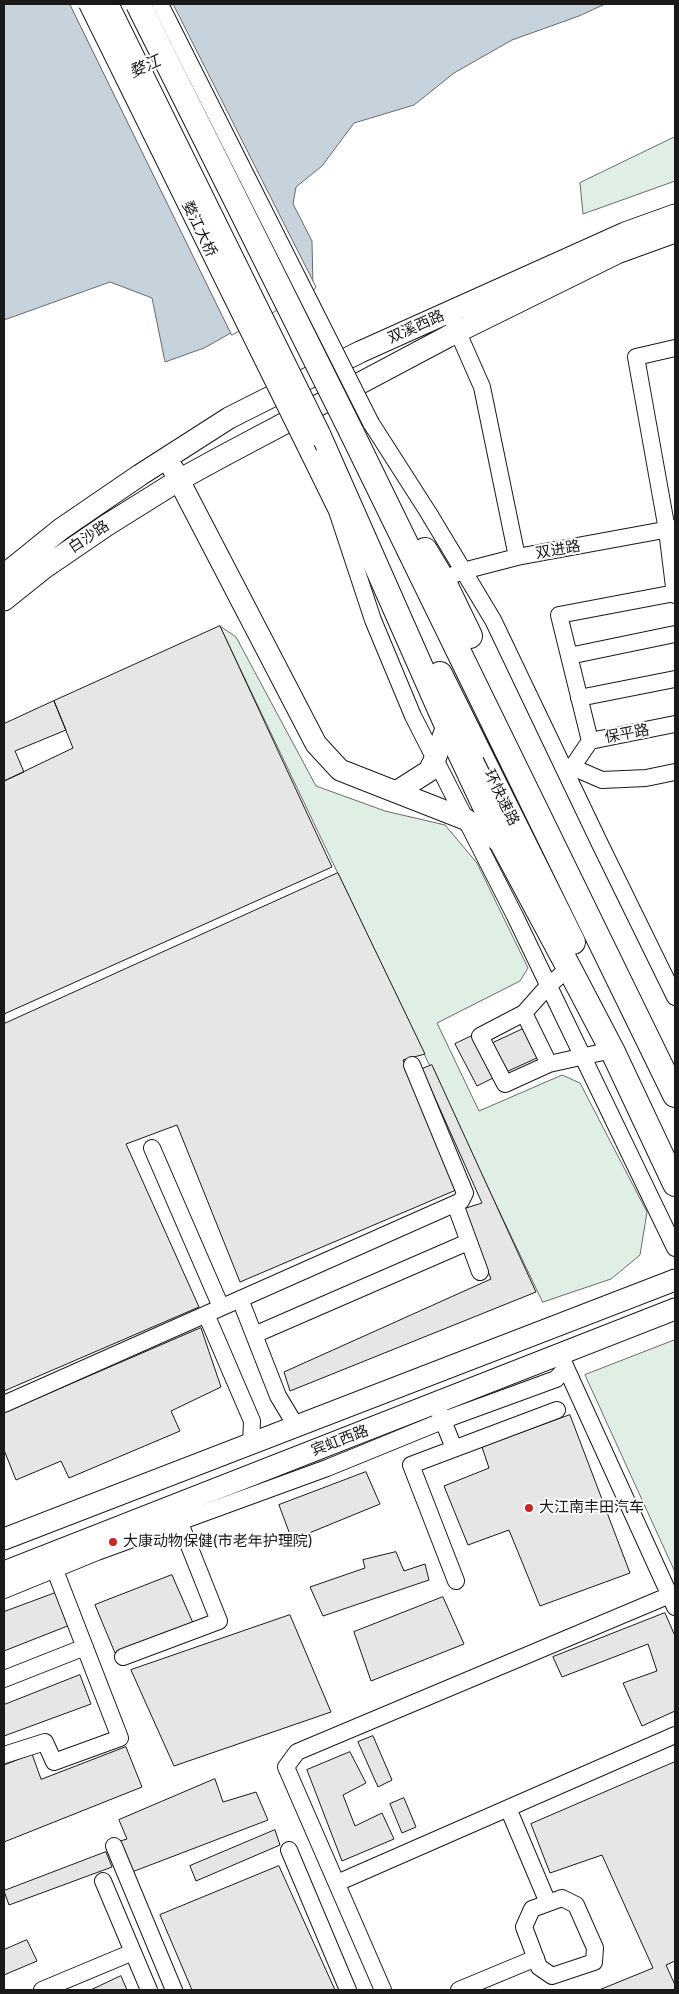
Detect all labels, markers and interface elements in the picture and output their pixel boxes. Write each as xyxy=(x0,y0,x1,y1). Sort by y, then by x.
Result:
water label: 婺江 xyxy=(126,52,164,82)
street label: 婺江大桥 xyxy=(178,198,220,260)
street label: 双溪西路 xyxy=(385,307,447,347)
street label: 白沙路 xyxy=(65,517,113,557)
street label: 双进路 xyxy=(534,537,582,563)
street label: 保平路 xyxy=(603,721,651,747)
street label: 一环快速路 xyxy=(473,753,523,829)
street label: 宾虹西路 xyxy=(309,1422,371,1460)
place label: 大江南丰田汽车 xyxy=(539,1499,644,1517)
marker: 大江南丰田汽车 xyxy=(523,1502,535,1514)
place label: 大康动物保健(市老年护理院) xyxy=(123,1533,312,1551)
marker: 大康动物保健(市老年护理院) xyxy=(107,1536,119,1548)

